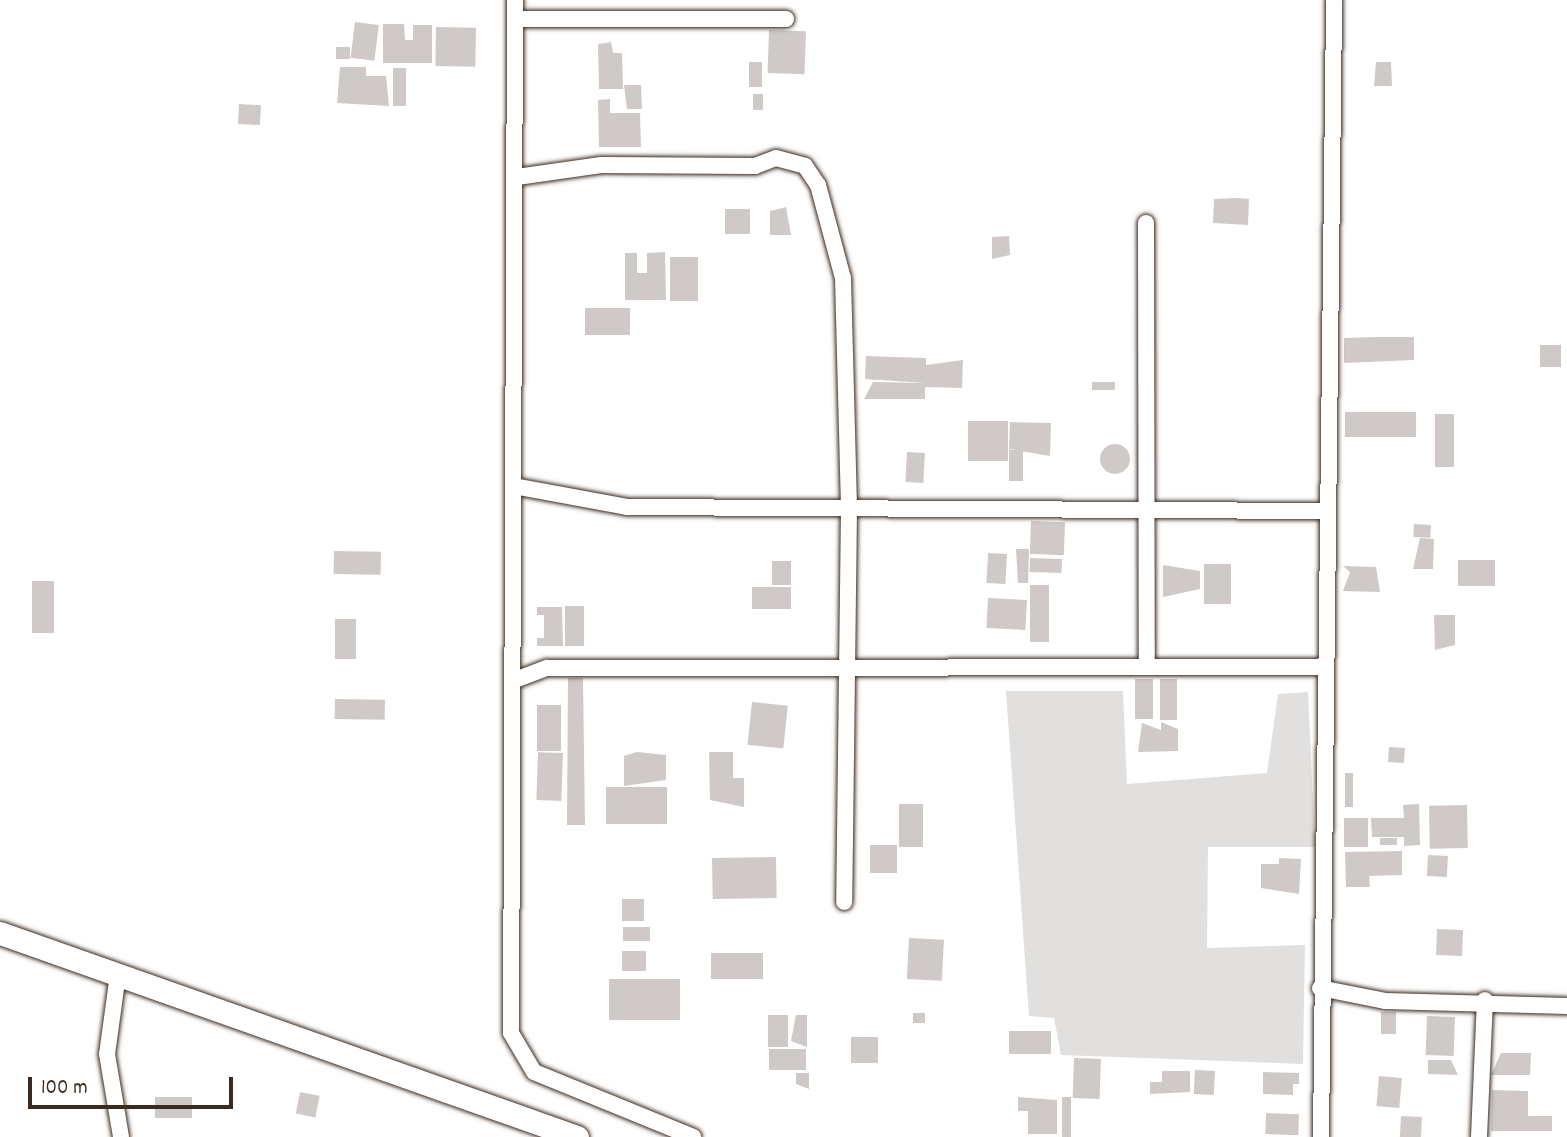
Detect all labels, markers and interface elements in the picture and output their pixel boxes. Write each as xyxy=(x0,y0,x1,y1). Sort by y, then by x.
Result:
scale bar xyxy=(32,1064,236,1108)
text: 100 m xyxy=(41,1074,88,1104)

